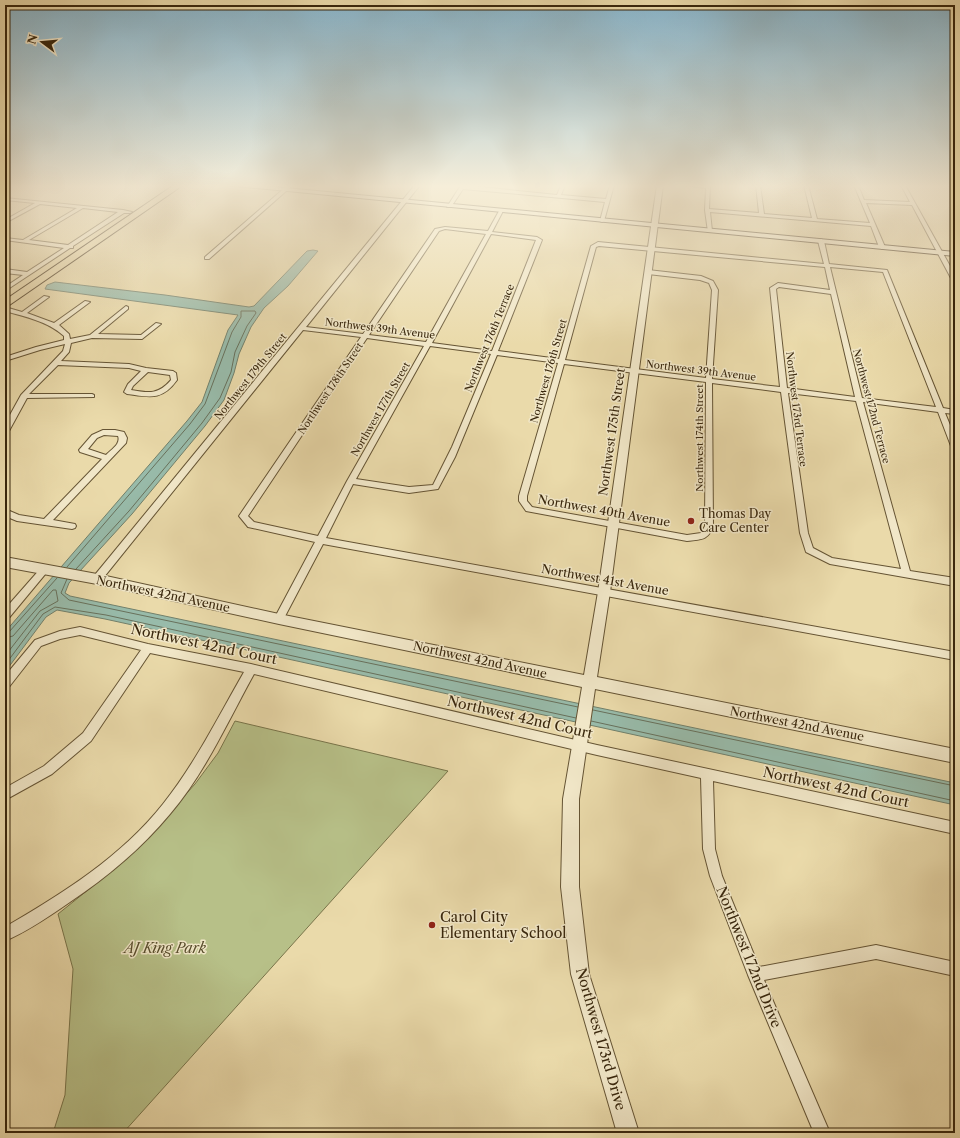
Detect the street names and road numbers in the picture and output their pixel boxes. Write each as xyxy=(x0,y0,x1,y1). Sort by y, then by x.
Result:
street label: Northwest 176th Terrace xyxy=(462,282,517,394)
street label: Northwest 39th Avenue xyxy=(324,315,436,342)
street label: Northwest 176th Street xyxy=(527,317,570,425)
street label: Northwest 179th Street xyxy=(211,330,290,422)
street label: Northwest 178th Street xyxy=(295,340,366,437)
street label: Northwest 172nd Terrace xyxy=(850,347,893,465)
street label: Northwest 173rd Terrace xyxy=(783,351,810,468)
street label: Northwest 39th Avenue xyxy=(645,357,757,384)
street label: Northwest 177th Street xyxy=(348,359,413,459)
street label: Northwest 175th Street xyxy=(595,366,628,497)
street label: Northwest 174th Street xyxy=(693,384,706,492)
street label: Northwest 40th Avenue xyxy=(537,491,672,530)
street label: Northwest 41st Avenue xyxy=(540,561,670,598)
street label: Northwest 42nd Avenue xyxy=(95,572,232,615)
street label: Northwest 42nd Court xyxy=(129,620,279,668)
street label: Northwest 42nd Avenue xyxy=(412,638,549,681)
street label: Northwest 42nd Court xyxy=(445,691,595,743)
street label: Northwest 42nd Avenue xyxy=(729,703,866,744)
street label: Northwest 42nd Court xyxy=(761,763,911,811)
street label: Northwest 172nd Drive xyxy=(712,884,786,1031)
street label: Northwest 173rd Drive xyxy=(572,966,630,1113)

